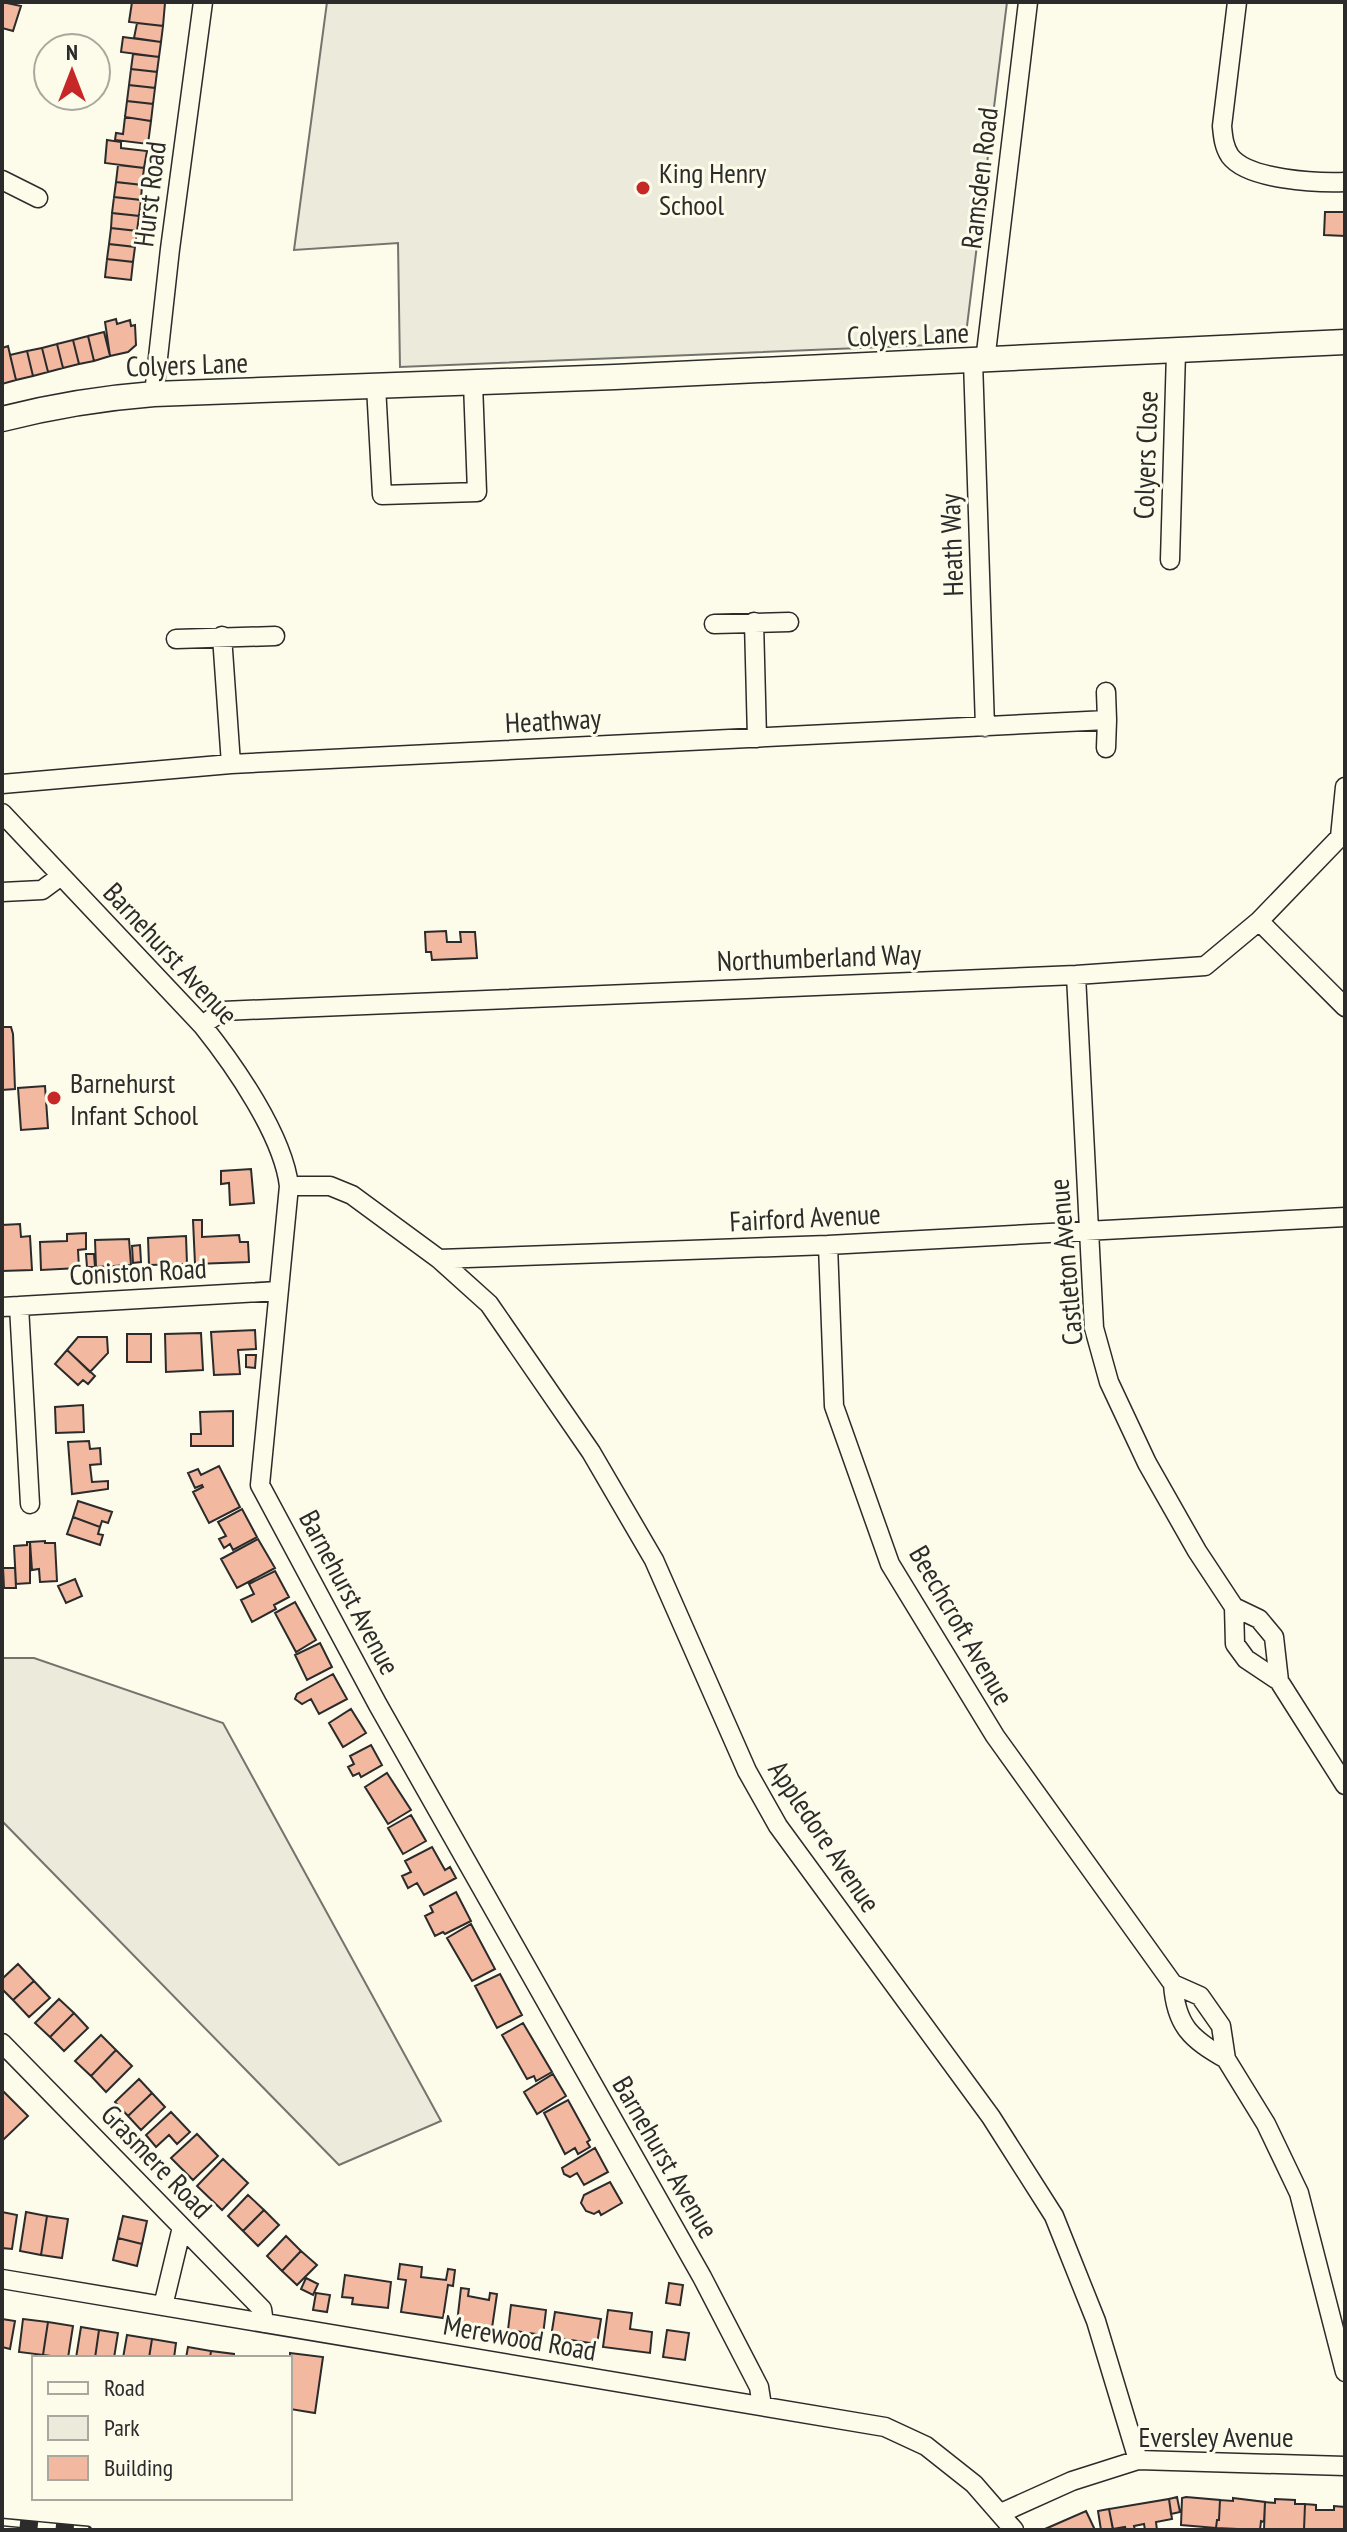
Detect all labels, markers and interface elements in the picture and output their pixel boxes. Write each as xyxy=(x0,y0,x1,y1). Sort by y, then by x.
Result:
north arrow xyxy=(32,32,112,112)
text: N xyxy=(66,38,78,66)
street label: Ramsden Road xyxy=(952,105,1006,251)
street label: Hurst Road xyxy=(124,139,174,249)
place label: King Henry School xyxy=(659,154,767,223)
marker: King Henry School xyxy=(634,179,652,197)
street label: Colyers Lane xyxy=(846,313,970,355)
street label: Colyers Lane xyxy=(125,343,249,385)
street label: Colyers Close xyxy=(1124,390,1166,520)
street label: Heath Way xyxy=(931,492,971,597)
street label: Heathway xyxy=(504,699,602,741)
street label: Barnehurst Avenue xyxy=(96,874,246,1032)
street label: Northumberland Way xyxy=(716,935,922,979)
place label: Barnehurst Infant School xyxy=(70,1064,199,1133)
marker: Barnehurst Infant School xyxy=(45,1089,63,1107)
street label: Castleton Avenue xyxy=(1039,1177,1091,1347)
street label: Fairford Avenue xyxy=(728,1195,882,1239)
street label: Coniston Road xyxy=(68,1249,208,1293)
street label: Barnehurst Avenue xyxy=(291,1503,409,1681)
street label: Beechcroft Avenue xyxy=(901,1539,1023,1711)
street label: Appledore Avenue xyxy=(761,1753,889,1919)
street label: Barnehurst Avenue xyxy=(605,2069,727,2245)
street label: Grasmere Road xyxy=(93,2096,221,2226)
street label: Merewood Road xyxy=(441,2305,599,2369)
legend xyxy=(32,2356,292,2500)
text: Road xyxy=(104,2372,145,2403)
text: Park xyxy=(104,2412,140,2443)
street label: Eversley Avenue xyxy=(1139,2418,1293,2455)
text: Building xyxy=(104,2452,173,2483)

